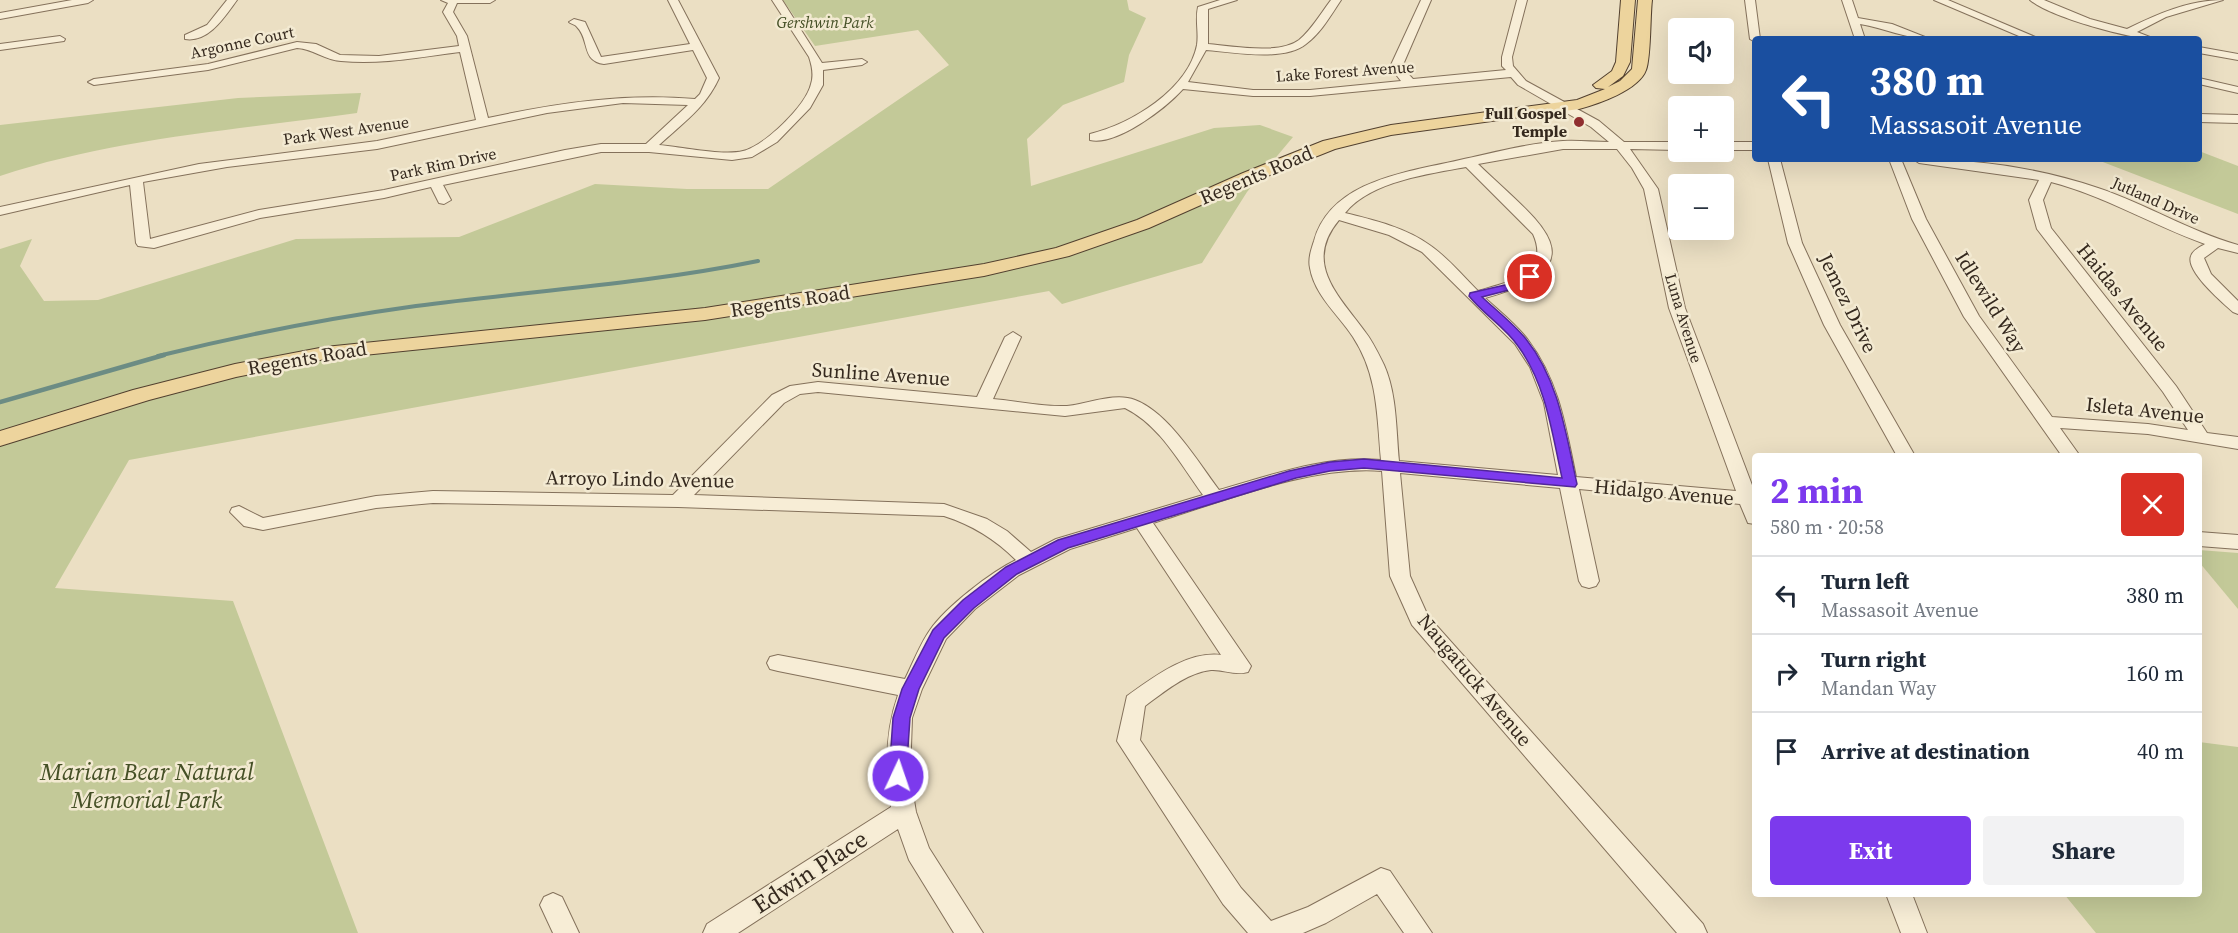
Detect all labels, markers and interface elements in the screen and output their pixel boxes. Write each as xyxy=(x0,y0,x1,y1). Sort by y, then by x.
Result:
park label: Gershwin Park xyxy=(776,11,874,33)
map controls xyxy=(1668,18,1734,240)
button: sound xyxy=(1668,18,1734,84)
street label: Argonne Court xyxy=(188,20,297,64)
text: 380 m xyxy=(1869,51,1984,109)
street label: Lake Forest Avenue xyxy=(1275,55,1415,87)
icon: left xyxy=(1770,60,1848,138)
button: + xyxy=(1668,96,1734,162)
place label: Full Gospel Temple xyxy=(1485,102,1567,142)
text: Massasoit Avenue xyxy=(1869,106,2082,143)
street label: Park West Avenue xyxy=(282,110,410,150)
marker: Full Gospel Temple xyxy=(1572,115,1586,129)
street label: Regents Road xyxy=(1195,138,1318,211)
street label: Park Rim Drive xyxy=(388,142,498,186)
street label: Jutland Drive xyxy=(2108,170,2203,229)
button: − xyxy=(1668,174,1734,240)
street label: Haidas Avenue xyxy=(2071,237,2175,357)
street label: Idlewild Way xyxy=(1949,246,2034,359)
street label: Jemez Drive xyxy=(1811,248,1884,357)
pin xyxy=(1504,251,1555,302)
icon: arrive xyxy=(1513,260,1546,293)
street label: Luna Avenue xyxy=(1660,271,1708,365)
street label: Regents Road xyxy=(728,278,852,324)
street label: Regents Road xyxy=(245,334,369,382)
street label: Sunline Avenue xyxy=(811,355,951,393)
street label: Isleta Avenue xyxy=(2085,390,2205,430)
street label: Arroyo Lindo Avenue xyxy=(545,463,735,495)
text: 2 min xyxy=(1770,466,1863,515)
street label: Hidalgo Avenue xyxy=(1593,472,1735,512)
button: close xyxy=(2121,473,2184,536)
text: 580 m · 20:58 xyxy=(1770,513,1884,541)
text: Turn left xyxy=(1821,566,1909,596)
icon: left xyxy=(1770,579,1803,612)
text: 380 m xyxy=(2126,580,2184,610)
text: Massasoit Avenue xyxy=(1821,596,1979,624)
street label: Naugatuck Avenue xyxy=(1411,608,1539,752)
text: Turn right xyxy=(1821,644,1926,674)
icon: right xyxy=(1770,657,1803,690)
text: 160 m xyxy=(2126,658,2184,688)
text: Mandan Way xyxy=(1821,674,1936,702)
icon: arrive xyxy=(1770,735,1803,768)
text: Arrive at destination xyxy=(1821,736,2030,766)
text: 40 m xyxy=(2137,736,2184,766)
position arrow xyxy=(866,744,930,808)
park label: Marian Bear Natural Memorial Park xyxy=(39,755,254,816)
button: Exit xyxy=(1770,816,1971,885)
button: Share xyxy=(1983,816,2184,885)
street label: Edwin Place xyxy=(746,822,874,921)

